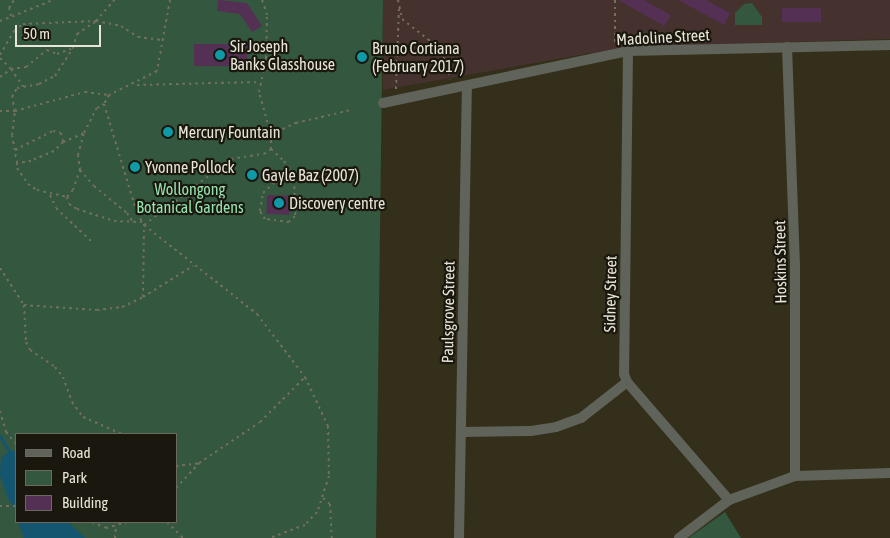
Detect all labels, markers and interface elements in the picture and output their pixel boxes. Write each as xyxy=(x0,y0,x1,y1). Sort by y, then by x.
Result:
scale bar xyxy=(18,15,104,47)
text: 50 m xyxy=(23,25,50,42)
street label: Madoline Street xyxy=(616,25,710,49)
place label: Sir Joseph Banks Glasshouse xyxy=(230,36,335,74)
place label: Bruno Cortiana (February 2017) xyxy=(372,38,464,76)
marker: Sir Joseph Banks Glasshouse xyxy=(214,49,226,61)
marker: Bruno Cortiana (February 2017) xyxy=(356,51,368,63)
place label: Mercury Fountain xyxy=(178,122,280,142)
marker: Mercury Fountain xyxy=(162,126,174,138)
place label: Yvonne Pollock xyxy=(145,157,235,177)
marker: Yvonne Pollock xyxy=(129,161,141,173)
place label: Gayle Baz (2007) xyxy=(262,165,359,185)
marker: Gayle Baz (2007) xyxy=(246,169,258,181)
park label: Wollongong Botanical Gardens xyxy=(136,179,244,217)
place label: Discovery centre xyxy=(289,193,385,213)
marker: Discovery centre xyxy=(273,197,285,209)
street label: Hoskins Street xyxy=(770,220,790,304)
street label: Sidney Street xyxy=(600,255,620,333)
street label: Paulsgrove Street xyxy=(438,261,458,363)
legend xyxy=(15,433,178,523)
text: Road xyxy=(62,444,91,461)
text: Park xyxy=(62,469,87,486)
text: Building xyxy=(62,494,108,511)

